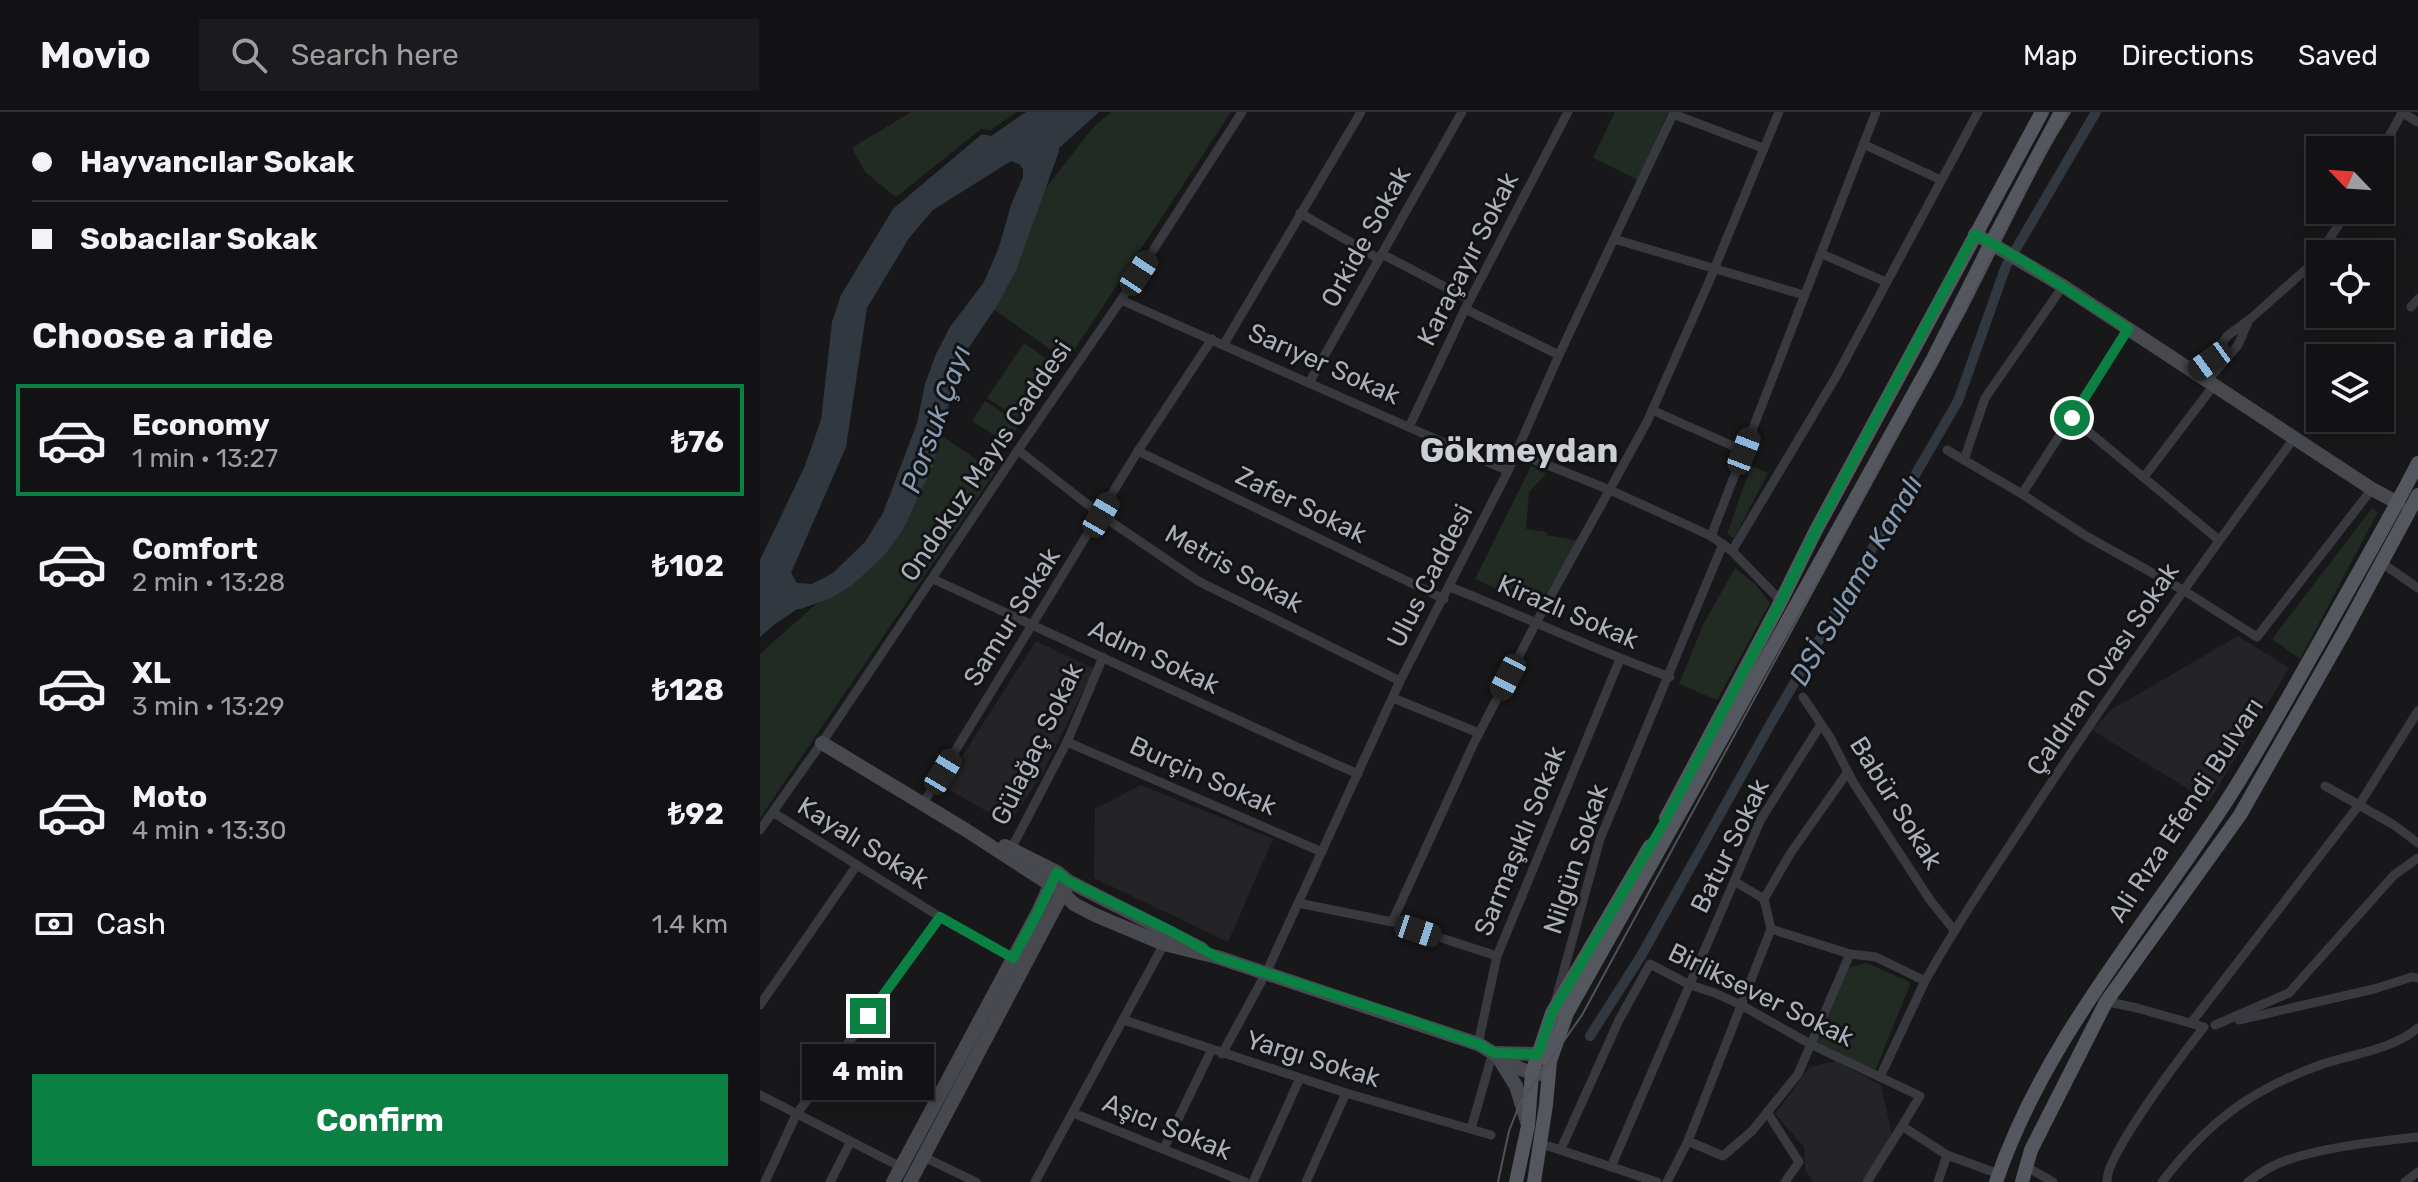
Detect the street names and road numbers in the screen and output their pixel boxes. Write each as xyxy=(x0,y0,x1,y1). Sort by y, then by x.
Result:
street label: Orkide Sokak xyxy=(1315,161,1418,313)
street label: Karaçayır Sokak xyxy=(1411,167,1525,351)
street label: Sarıyer Sokak xyxy=(1243,317,1405,412)
street label: Ondokuz Mayıs Caddesi xyxy=(894,335,1078,587)
street label: Zafer Sokak xyxy=(1230,460,1372,550)
street label: Ulus Caddesi xyxy=(1381,499,1479,653)
street label: Metris Sokak xyxy=(1160,518,1309,620)
street label: Samur Sokak xyxy=(957,542,1067,692)
street label: Çaldıran Ovası Sokak xyxy=(2020,556,2186,781)
street label: Kirazlı Sokak xyxy=(1493,568,1644,656)
street label: Adım Sokak xyxy=(1084,613,1225,701)
street label: Gülağaç Sokak xyxy=(984,657,1090,830)
street label: Ali Rıza Efendi Bulvarı xyxy=(2102,692,2270,928)
street label: Burçin Sokak xyxy=(1125,730,1282,822)
street label: Babür Sokak xyxy=(1843,731,1949,876)
street label: Sarmaşıklı Sokak xyxy=(1468,741,1572,940)
street label: Batur Sokak xyxy=(1684,773,1776,918)
street label: Nilgün Sokak xyxy=(1537,779,1615,938)
street label: Kayalı Sokak xyxy=(792,790,935,896)
street label: Birliksever Sokak xyxy=(1663,937,1859,1054)
street label: Yargı Sokak xyxy=(1242,1024,1384,1094)
street label: Aşıcı Sokak xyxy=(1098,1087,1236,1167)

